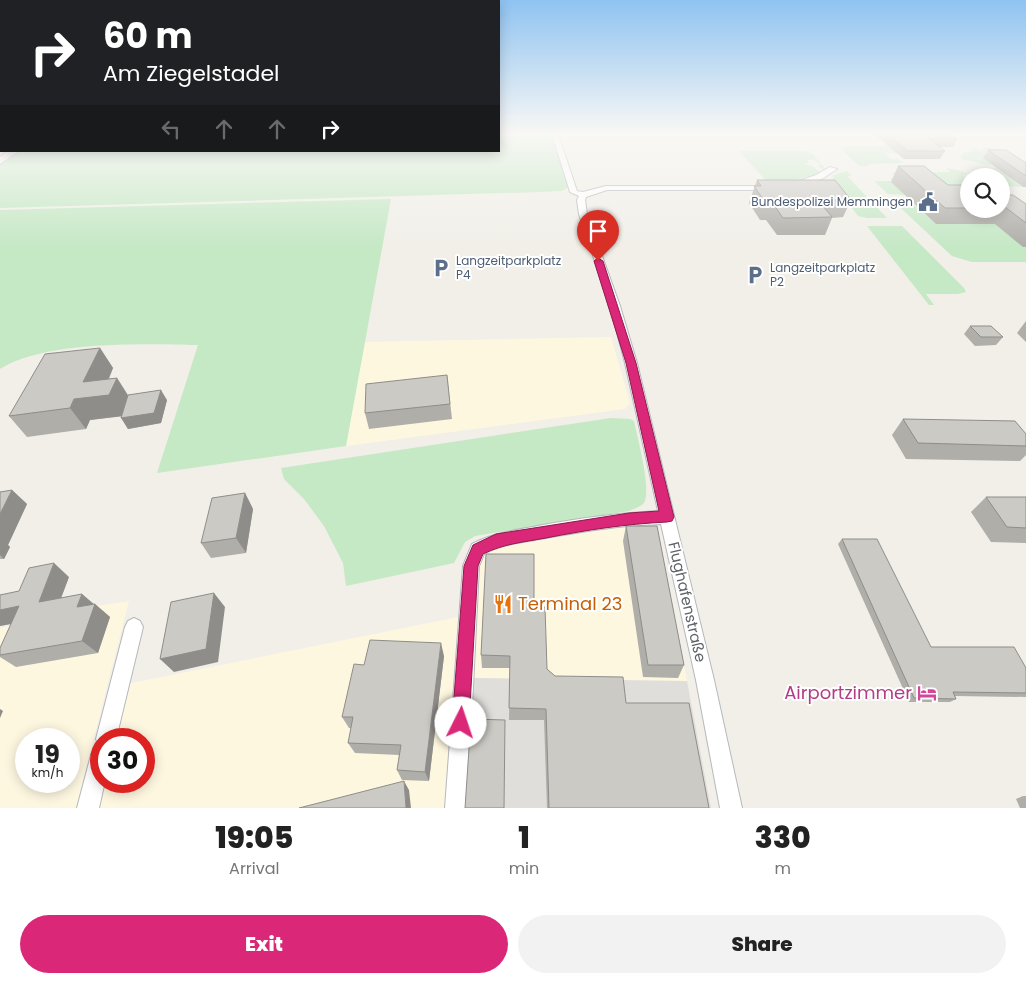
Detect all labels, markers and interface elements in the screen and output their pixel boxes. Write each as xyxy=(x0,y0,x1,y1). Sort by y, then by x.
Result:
text: 60 m xyxy=(103,11,193,60)
icon: right xyxy=(20,20,85,85)
text: Am Ziegelstadel xyxy=(103,58,280,89)
icon: left xyxy=(157,115,185,143)
icon: ahead xyxy=(210,115,238,143)
icon: ahead xyxy=(263,115,291,143)
icon: right xyxy=(316,115,344,143)
map controls xyxy=(960,168,1010,218)
button: search xyxy=(960,168,1010,218)
public building icon: Bundespolizei Memmingen xyxy=(917,191,939,213)
place label: Bundespolizei Memmingen xyxy=(751,193,913,210)
pin xyxy=(577,210,619,261)
icon: arrive xyxy=(584,217,612,245)
place label: Langzeitparkplatz P4 xyxy=(456,252,561,283)
parking icon: Langzeitparkplatz P4 xyxy=(430,257,452,279)
place label: Langzeitparkplatz P2 xyxy=(770,259,875,290)
parking icon: Langzeitparkplatz P2 xyxy=(744,264,766,286)
street label: Flughafenstraße xyxy=(663,540,712,664)
place label: Terminal 23 xyxy=(518,591,622,616)
restaurant icon: Terminal 23 xyxy=(492,593,514,615)
place label: Airportzimmer xyxy=(784,680,912,705)
hotel icon: Airportzimmer xyxy=(916,682,938,704)
position arrow xyxy=(434,696,486,748)
speed limit sign: 30 xyxy=(90,728,155,793)
text: 19 xyxy=(35,737,60,772)
text: km/h xyxy=(32,764,63,781)
text: 19:05 xyxy=(215,816,293,859)
text: 1 xyxy=(518,816,530,859)
text: 330 xyxy=(754,816,811,859)
text: Arrival xyxy=(229,857,280,880)
text: min xyxy=(509,857,539,880)
text: m xyxy=(774,857,791,880)
button: Exit xyxy=(20,915,508,973)
button: Share xyxy=(518,915,1006,973)

